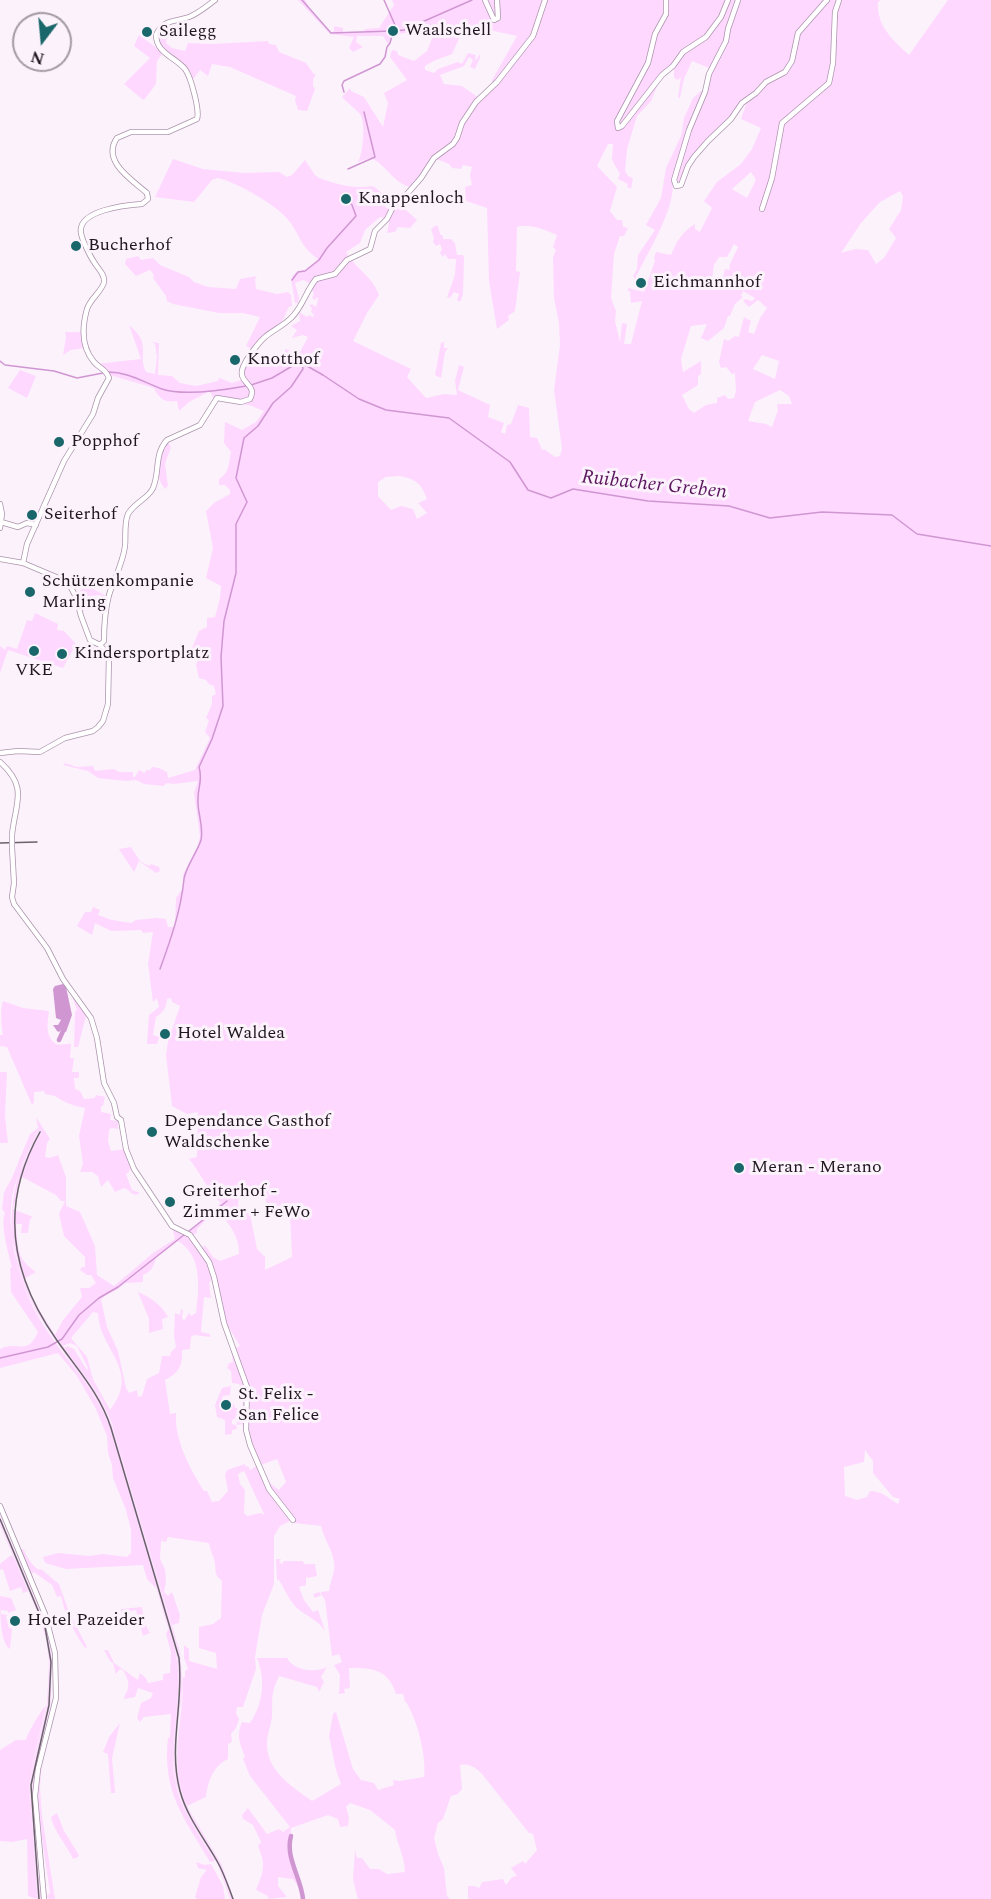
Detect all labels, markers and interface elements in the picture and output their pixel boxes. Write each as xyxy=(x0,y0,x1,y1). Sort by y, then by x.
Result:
north arrow xyxy=(12,12,72,72)
place label: Waalschell xyxy=(405,20,491,42)
place label: Sailegg xyxy=(159,21,217,43)
marker: Waalschell xyxy=(386,24,400,38)
marker: Sailegg xyxy=(140,25,154,39)
text: N xyxy=(28,44,47,71)
place label: Knappenloch xyxy=(358,188,464,210)
marker: Knappenloch xyxy=(339,192,353,206)
place label: Bucherhof xyxy=(88,235,171,257)
marker: Bucherhof xyxy=(69,239,83,253)
place label: Eichmannhof xyxy=(653,272,761,294)
marker: Eichmannhof xyxy=(634,276,648,290)
place label: Knotthof xyxy=(247,349,319,371)
marker: Knotthof xyxy=(228,353,242,367)
place label: Popphof xyxy=(71,431,139,453)
marker: Popphof xyxy=(52,435,66,449)
water label: Ruibacher Greben xyxy=(580,466,728,506)
place label: Seiterhof xyxy=(44,504,117,526)
marker: Seiterhof xyxy=(25,508,39,522)
place label: Schützenkompanie Marling xyxy=(42,571,194,614)
marker: Schützenkompanie Marling xyxy=(23,585,37,599)
place label: Kindersportplatz xyxy=(74,643,210,665)
marker: VKE xyxy=(27,644,41,658)
marker: Kindersportplatz xyxy=(55,647,69,661)
place label: VKE xyxy=(15,660,53,682)
place label: Hotel Waldea xyxy=(177,1023,285,1045)
marker: Hotel Waldea xyxy=(158,1027,172,1041)
place label: Dependance Gasthof Waldschenke xyxy=(164,1111,330,1154)
marker: Dependance Gasthof Waldschenke xyxy=(145,1125,159,1139)
place label: Meran - Merano xyxy=(751,1157,882,1179)
marker: Meran - Merano xyxy=(732,1161,746,1175)
place label: Greiterhof - Zimmer + FeWo xyxy=(182,1181,310,1224)
marker: Greiterhof - Zimmer + FeWo xyxy=(163,1195,177,1209)
place label: St. Felix - San Felice xyxy=(238,1384,319,1426)
marker: St. Felix - San Felice xyxy=(219,1398,233,1412)
place label: Hotel Pazeider xyxy=(27,1610,145,1632)
marker: Hotel Pazeider xyxy=(8,1614,22,1628)

